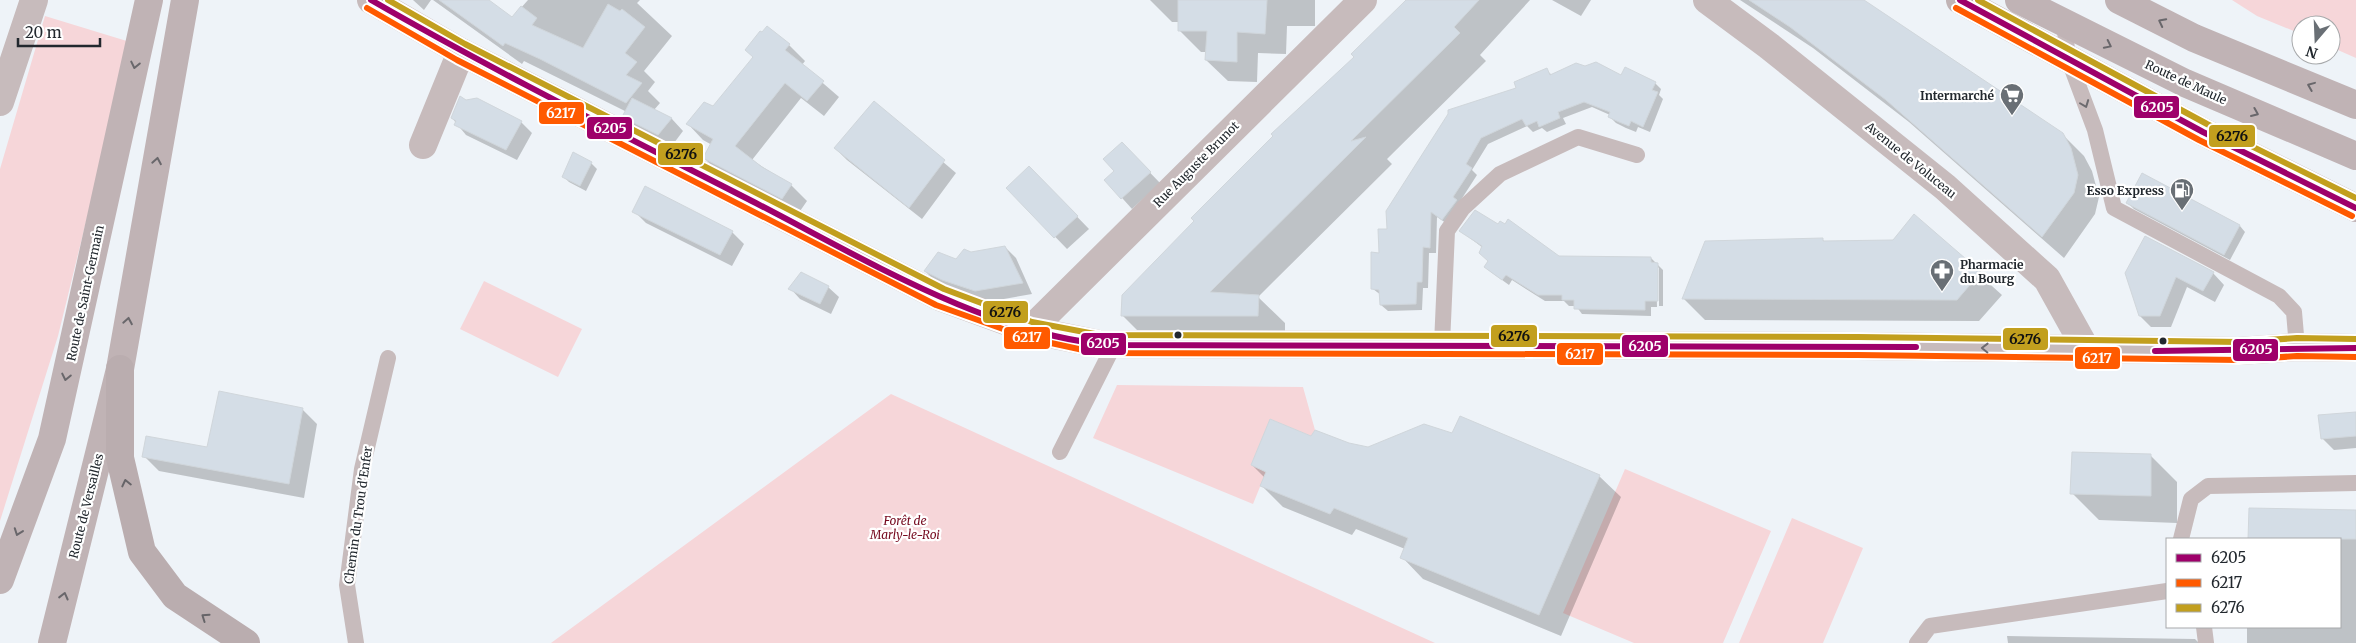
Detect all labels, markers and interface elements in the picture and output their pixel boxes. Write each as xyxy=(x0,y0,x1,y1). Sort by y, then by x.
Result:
scale bar xyxy=(18,15,100,47)
north arrow xyxy=(2291,15,2341,65)
one-way arrow xyxy=(2158,18,2167,28)
text: 20 m xyxy=(25,23,62,42)
one-way arrow xyxy=(2103,38,2112,49)
text: N xyxy=(2304,42,2320,63)
street label: Route de Maule xyxy=(2143,57,2229,107)
one-way arrow xyxy=(130,60,141,69)
supermarket icon: Intermarché xyxy=(1999,82,2025,116)
one-way arrow xyxy=(2307,82,2316,92)
place label: Intermarché xyxy=(1920,88,1994,103)
line badge: 6205 xyxy=(2133,95,2180,119)
text: 6205 xyxy=(2140,98,2174,116)
one-way arrow xyxy=(2079,99,2089,108)
line badge: 6217 xyxy=(538,101,585,125)
text: 6217 xyxy=(546,104,576,122)
one-way arrow xyxy=(2250,107,2259,118)
line badge: 6205 xyxy=(586,116,633,140)
street label: Rue Auguste Brunot xyxy=(1150,118,1242,210)
street label: Avenue de Voluceau xyxy=(1862,118,1960,202)
text: 6205 xyxy=(593,119,627,137)
line badge: 6276 xyxy=(2208,124,2256,148)
text: 6276 xyxy=(2216,127,2248,145)
line badge: 6276 xyxy=(657,142,704,166)
text: 6276 xyxy=(665,145,697,163)
one-way arrow xyxy=(151,157,161,165)
fuel station icon: Esso Express xyxy=(2169,177,2195,211)
place label: Esso Express xyxy=(2087,183,2164,198)
street label: Route de Saint-Germain xyxy=(63,224,107,362)
place label: Pharmacie du Bourg xyxy=(1960,257,2024,286)
pharmacy icon: Pharmacie du Bourg xyxy=(1929,258,1955,292)
line badge: 6276 xyxy=(982,300,1029,324)
text: 6276 xyxy=(989,303,1021,321)
one-way arrow xyxy=(123,316,133,325)
line badge: 6276 xyxy=(1490,324,1538,348)
line badge: 6217 xyxy=(1003,326,1051,350)
text: 6276 xyxy=(1498,327,1530,345)
line badge: 6276 xyxy=(2002,327,2049,351)
text: 6217 xyxy=(1012,328,1042,346)
unlabelled marker xyxy=(1173,330,1183,340)
text: 6276 xyxy=(2009,330,2041,348)
line badge: 6205 xyxy=(1080,332,1127,356)
text: 6205 xyxy=(1086,334,1120,352)
line badge: 6205 xyxy=(1621,334,1669,358)
unlabelled marker xyxy=(2158,336,2168,346)
text: 6205 xyxy=(1628,337,1662,355)
line badge: 6205 xyxy=(2232,338,2279,362)
text: 6205 xyxy=(2239,340,2273,358)
line badge: 6217 xyxy=(1556,342,1604,366)
one-way arrow xyxy=(1980,343,1988,353)
text: 6217 xyxy=(1565,345,1595,363)
line badge: 6217 xyxy=(2074,346,2121,370)
text: 6217 xyxy=(2082,349,2112,367)
one-way arrow xyxy=(61,373,72,382)
street label: Chemin du Trou d'Enfer xyxy=(341,445,375,585)
street label: Route de Versailles xyxy=(66,452,106,560)
one-way arrow xyxy=(121,478,132,487)
park label: Forêt de Marly-le-Roi xyxy=(869,513,940,542)
one-way arrow xyxy=(14,527,24,536)
legend xyxy=(2166,538,2341,628)
text: 6205 xyxy=(2211,548,2246,567)
text: 6217 xyxy=(2211,573,2243,592)
one-way arrow xyxy=(58,591,69,600)
text: 6276 xyxy=(2211,598,2245,617)
one-way arrow xyxy=(201,614,211,623)

